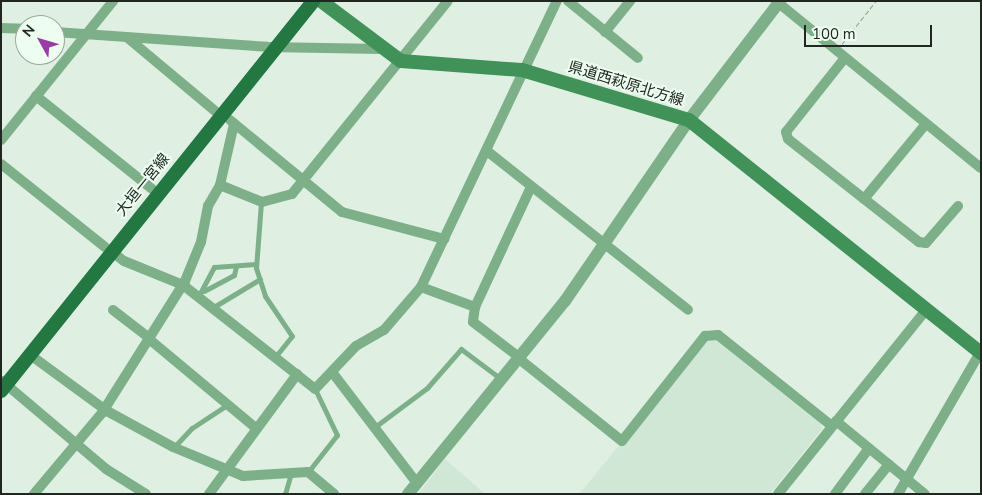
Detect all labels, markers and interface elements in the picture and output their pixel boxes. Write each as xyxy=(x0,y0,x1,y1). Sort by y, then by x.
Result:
north arrow xyxy=(15,15,65,65)
scale bar xyxy=(807,15,934,47)
text: N xyxy=(18,21,39,41)
text: 100 m xyxy=(812,24,856,44)
street label: 県道西萩原北方線 xyxy=(566,58,686,110)
street label: 大垣一宮線 xyxy=(112,150,174,220)

